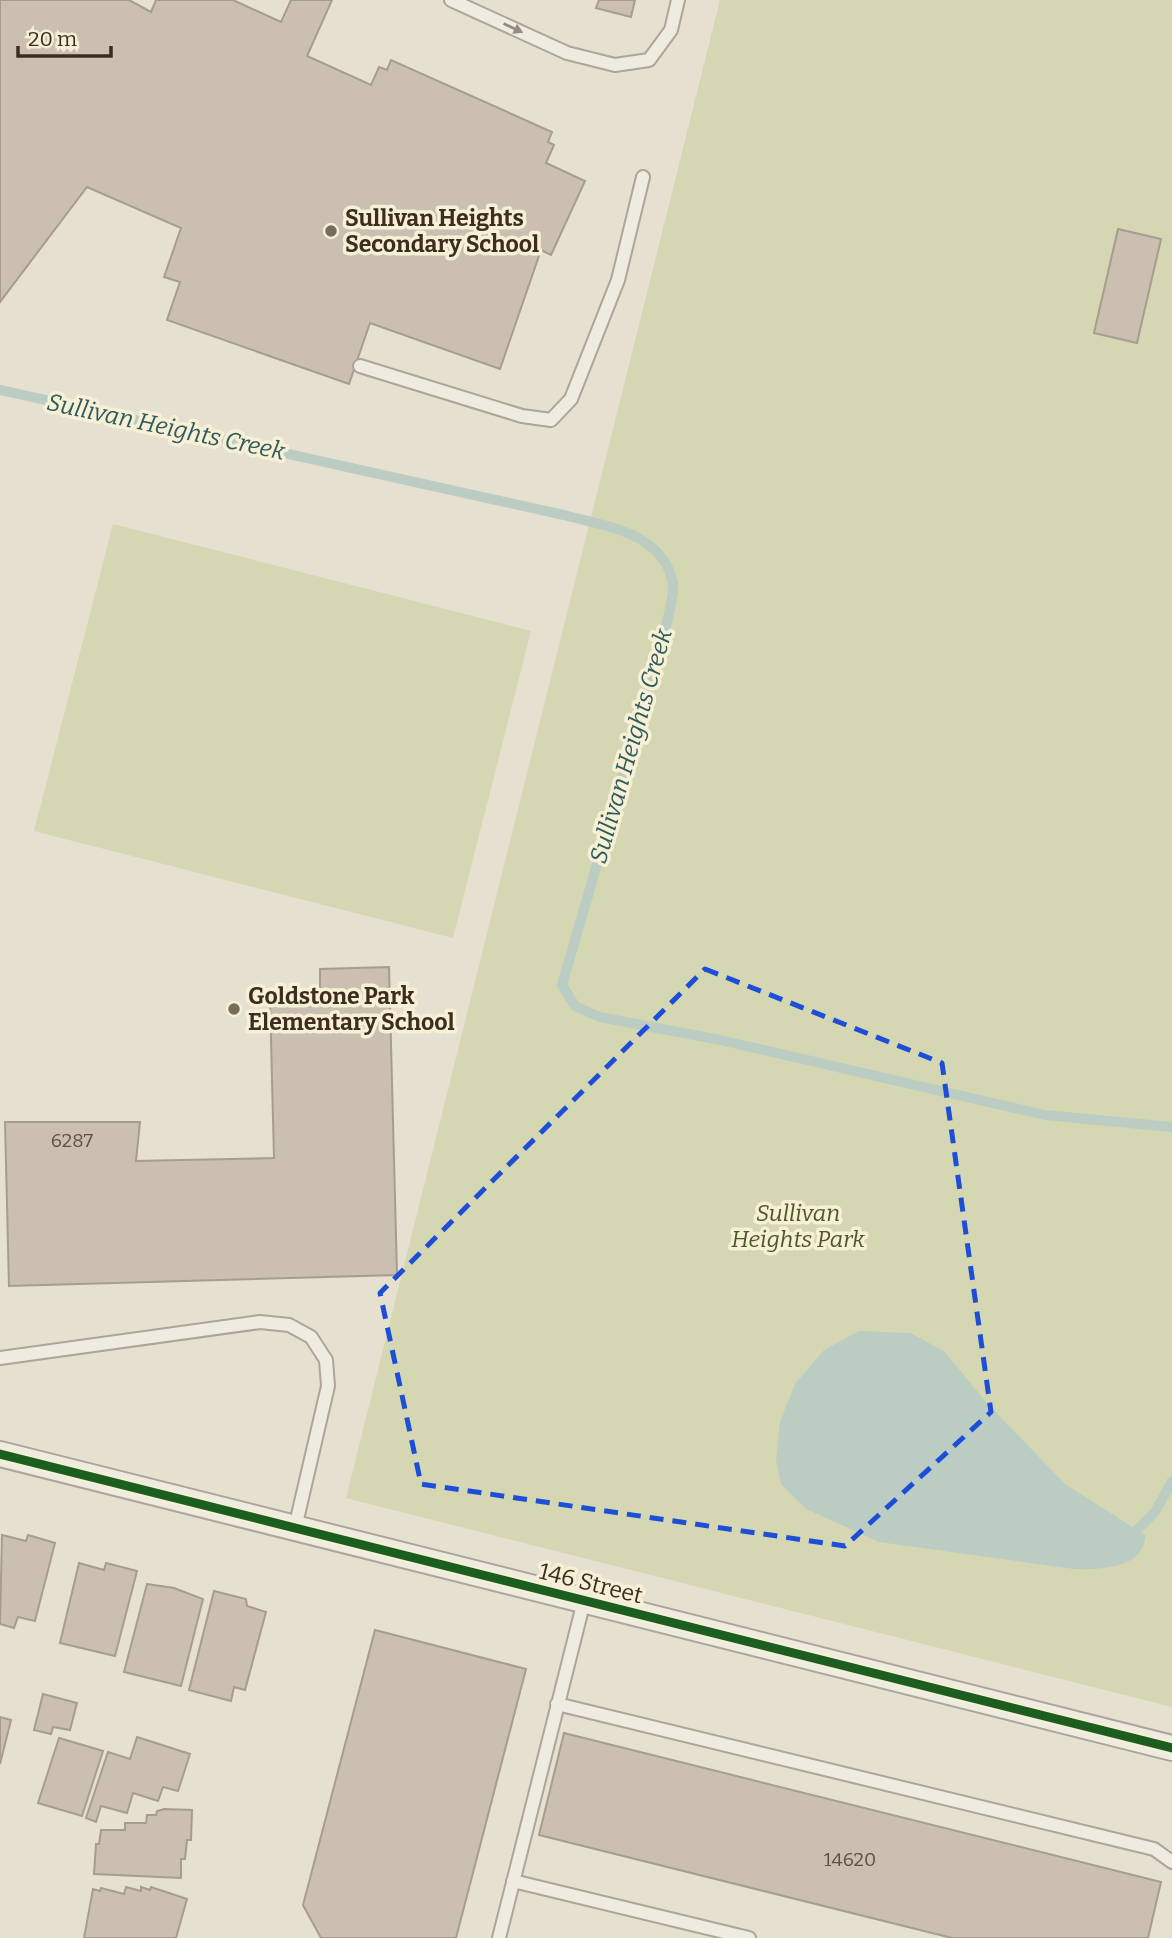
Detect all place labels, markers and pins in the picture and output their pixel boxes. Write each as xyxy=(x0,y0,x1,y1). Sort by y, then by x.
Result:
place label: Sullivan Heights Secondary School xyxy=(345,204,539,258)
marker: Sullivan Heights Secondary School xyxy=(323,223,339,239)
place label: Goldstone Park Elementary School xyxy=(248,982,455,1036)
marker: Goldstone Park Elementary School xyxy=(226,1001,242,1017)

